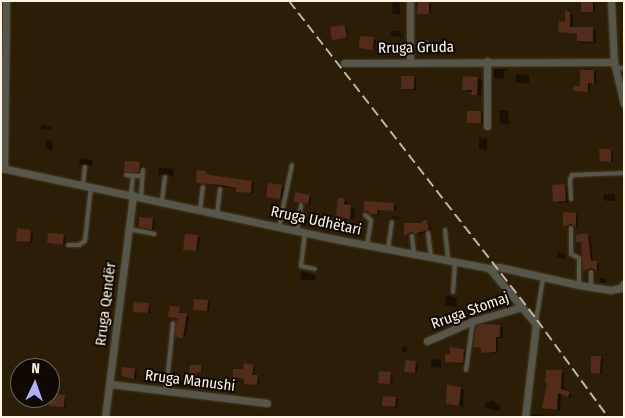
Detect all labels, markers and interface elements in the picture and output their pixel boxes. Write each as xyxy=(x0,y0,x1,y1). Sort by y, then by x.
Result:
street label: Rruga Gruda xyxy=(378,38,454,58)
street label: Rruga Udhëtari xyxy=(269,203,363,239)
street label: Rruga Qendër xyxy=(92,261,120,347)
street label: Rruga Stomaj xyxy=(429,289,511,333)
north arrow xyxy=(10,358,60,408)
text: N xyxy=(31,360,40,377)
street label: Rruga Manushi xyxy=(144,367,236,395)

